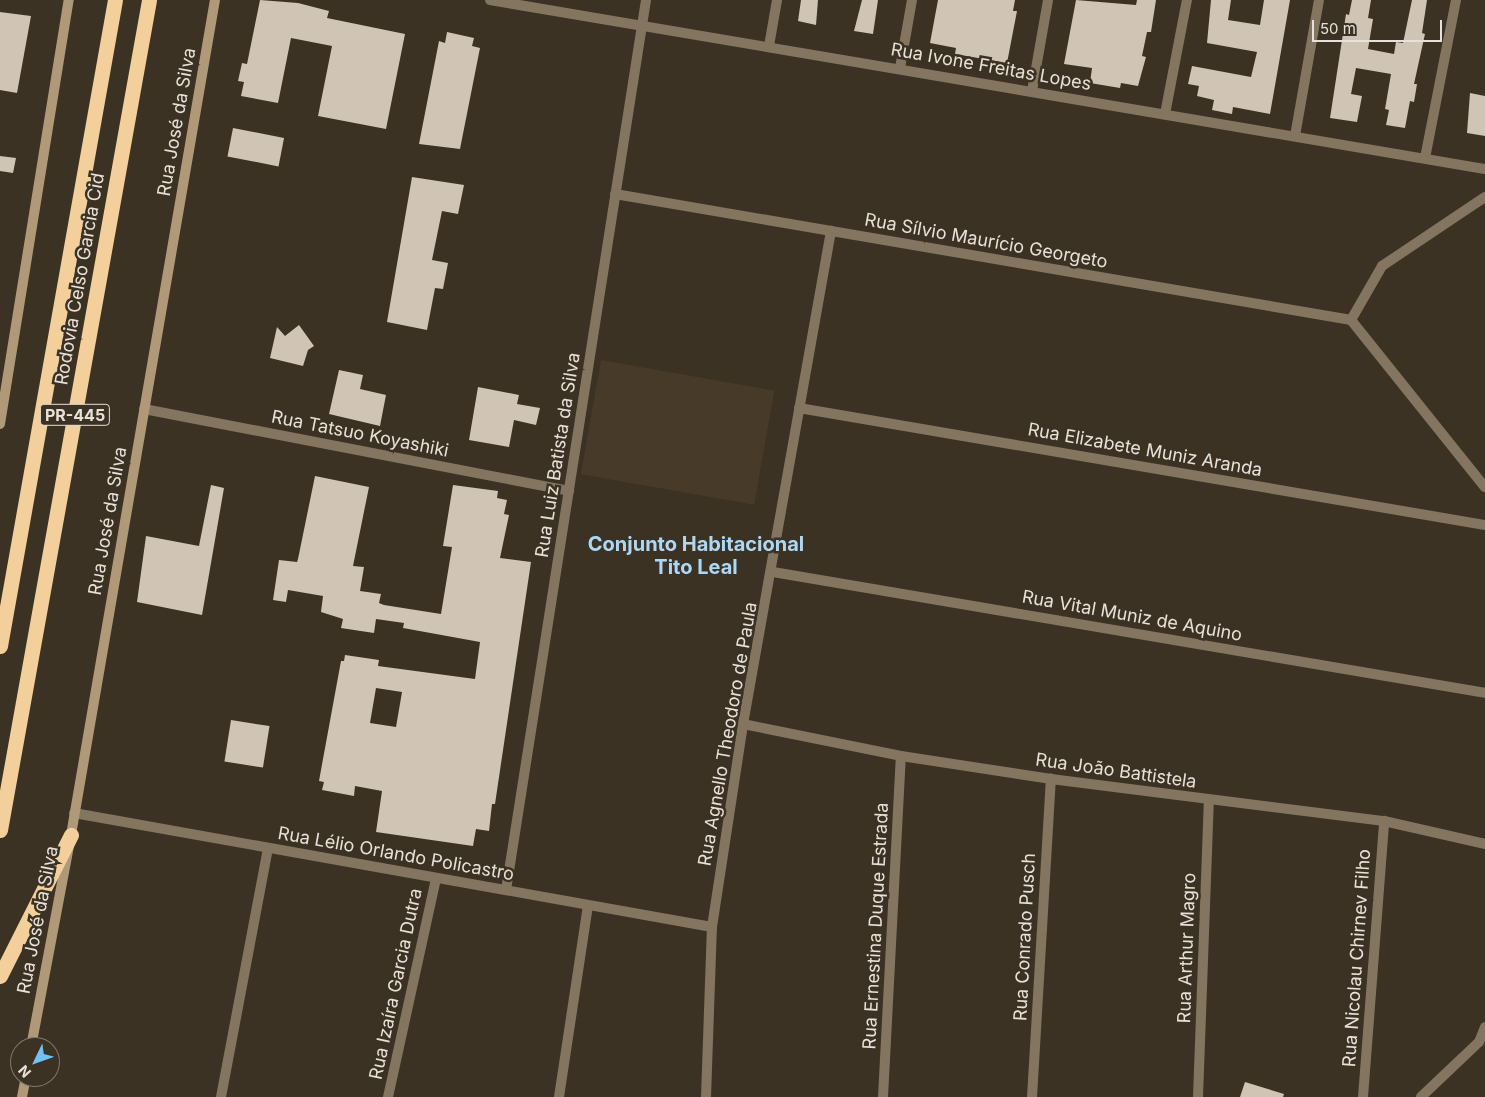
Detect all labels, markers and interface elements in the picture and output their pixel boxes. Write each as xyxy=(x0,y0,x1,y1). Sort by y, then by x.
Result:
scale bar xyxy=(1315,10,1445,42)
text: 50 m xyxy=(1320,19,1356,38)
street label: Rua Ivone Freitas Lopes xyxy=(889,39,1093,95)
street label: Rua José da Silva xyxy=(153,46,201,198)
street label: Rodovia Celso Garcia Cid xyxy=(51,171,109,387)
street label: Rua Sílvio Maurício Georgeto xyxy=(863,209,1109,273)
street label: Rua Luiz Batista da Silva xyxy=(531,351,585,559)
road number: PR-445 xyxy=(39,402,111,428)
street label: Rua Tatsuo Koyashiki xyxy=(269,406,451,462)
street label: Rua Elizabete Muniz Aranda xyxy=(1026,419,1264,481)
street label: Rua José da Silva xyxy=(84,445,132,597)
district label: Conjunto Habitacional Tito Leal xyxy=(588,532,804,579)
street label: Rua Vital Muniz de Aquino xyxy=(1020,586,1244,646)
street label: Rua Agnello Theodoro de Paula xyxy=(694,600,762,868)
street label: Rua João Battistela xyxy=(1034,749,1198,793)
street label: Rua Ernestina Duque Estrada xyxy=(859,802,893,1050)
street label: Rua Lélio Orlando Policastro xyxy=(276,823,516,885)
street label: Rua José da Silva xyxy=(13,844,63,996)
street label: Rua Nicolau Chirnev Filho xyxy=(1339,848,1375,1068)
street label: Rua Conrado Pusch xyxy=(1010,852,1040,1022)
street label: Rua Arthur Magro xyxy=(1174,872,1200,1024)
street label: Rua Izaíra Garcia Dutra xyxy=(365,886,427,1082)
north arrow xyxy=(10,1037,60,1087)
text: N xyxy=(14,1062,34,1081)

